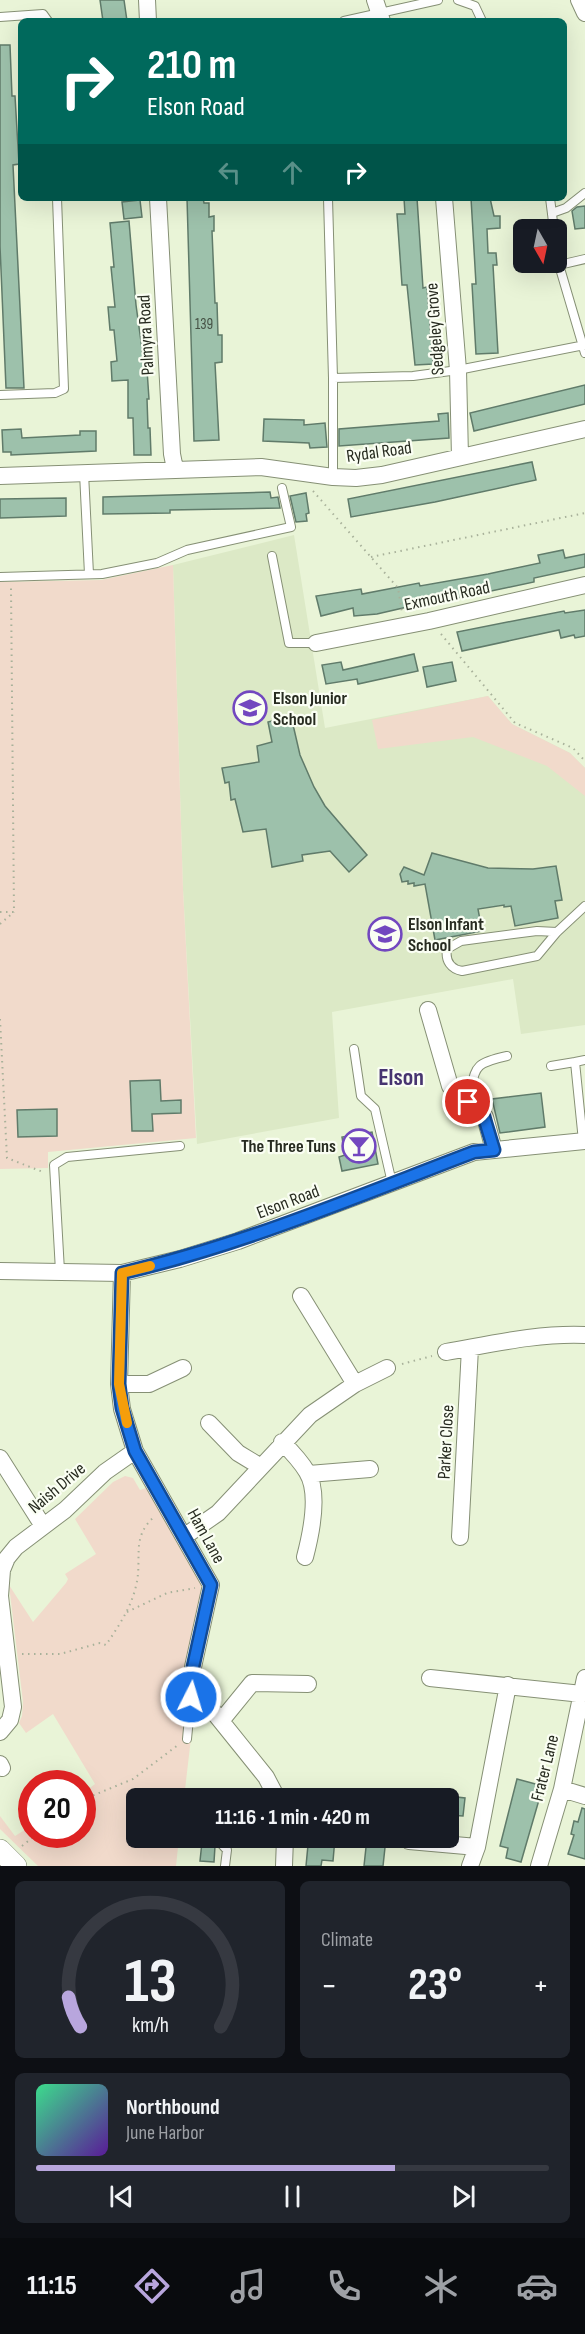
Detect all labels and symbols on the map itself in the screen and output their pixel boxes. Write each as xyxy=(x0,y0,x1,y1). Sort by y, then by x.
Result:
north arrow xyxy=(513,219,567,273)
street label: Sedgeley Grove xyxy=(421,282,449,376)
street label: Palmyra Road xyxy=(133,294,159,376)
house number: 139 xyxy=(195,315,213,334)
street label: Rydal Road xyxy=(345,437,413,467)
street label: Exmouth Road xyxy=(402,577,492,615)
place label: Elson Junior School xyxy=(273,688,347,730)
school or university icon: Elson Junior School xyxy=(232,690,268,726)
place label: Elson Infant School xyxy=(408,914,484,956)
school or university icon: Elson Infant School xyxy=(367,916,403,952)
district label: Elson xyxy=(378,1063,424,1092)
pin xyxy=(442,1076,493,1127)
bar icon: The Three Tuns xyxy=(341,1128,377,1164)
place label: The Three Tuns xyxy=(241,1136,336,1157)
street label: Elson Road xyxy=(254,1181,322,1223)
street label: Parker Close xyxy=(434,1404,458,1480)
street label: Naish Drive xyxy=(24,1458,90,1518)
street label: Ham Lane xyxy=(183,1505,229,1567)
position arrow xyxy=(159,1665,223,1729)
street label: Frater Lane xyxy=(527,1733,563,1803)
speed limit sign: 20 xyxy=(18,1770,96,1848)

